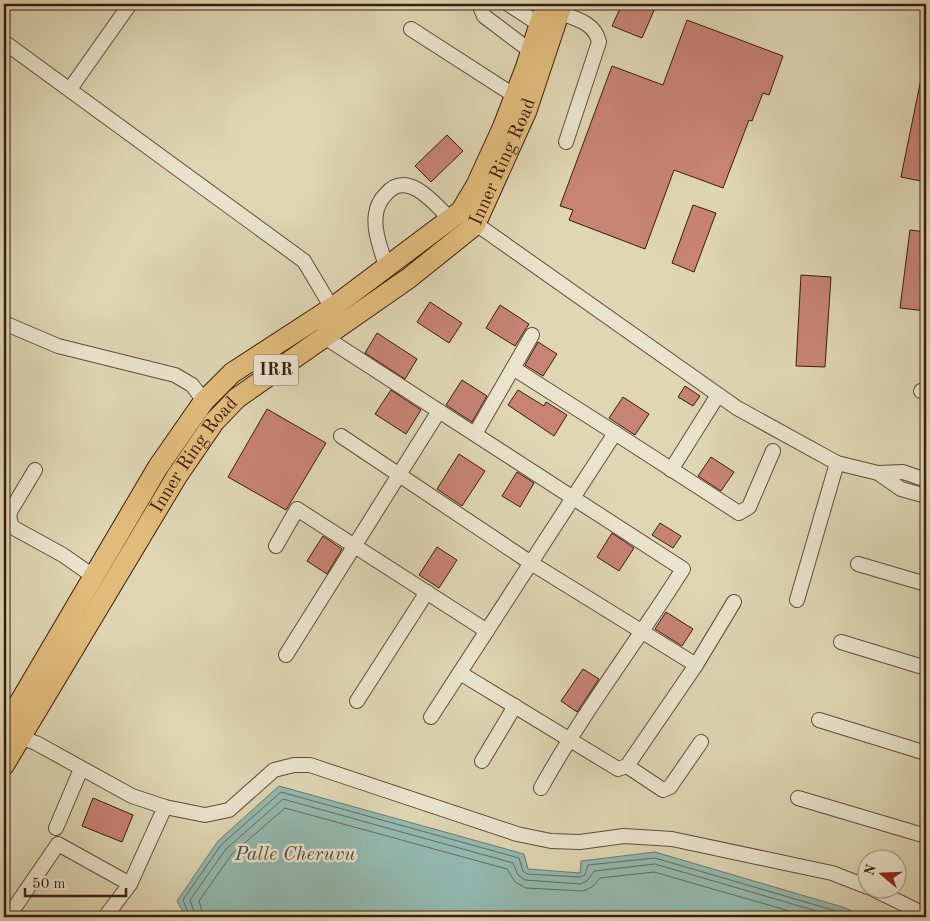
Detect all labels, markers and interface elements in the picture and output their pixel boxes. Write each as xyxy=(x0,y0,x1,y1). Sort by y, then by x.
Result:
street label: Inner Ring Road xyxy=(467,96,539,228)
road number: IRR xyxy=(254,354,298,386)
street label: Inner Ring Road xyxy=(148,394,242,516)
water label: Palle Cheruvu xyxy=(233,845,356,865)
north arrow xyxy=(858,848,908,898)
text: N xyxy=(862,862,879,877)
scale bar xyxy=(25,866,126,898)
text: 50 m xyxy=(32,877,66,892)

